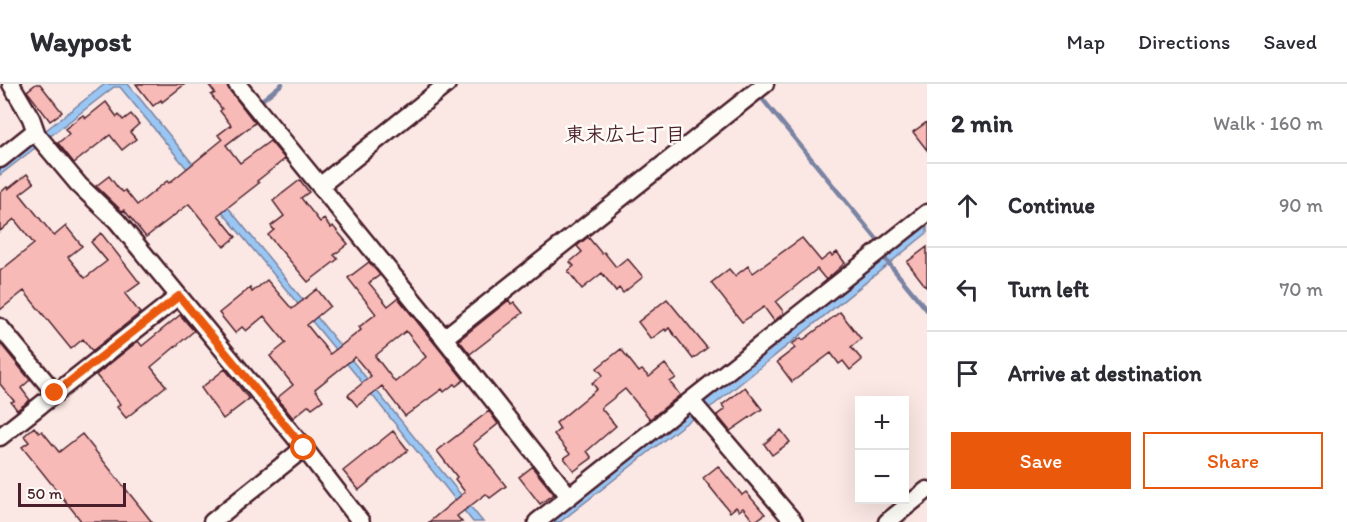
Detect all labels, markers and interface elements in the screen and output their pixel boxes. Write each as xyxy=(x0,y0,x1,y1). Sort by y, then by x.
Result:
text: Waypost xyxy=(30,24,132,58)
text: Map xyxy=(1067,29,1105,54)
text: Directions xyxy=(1138,29,1230,54)
text: Saved xyxy=(1263,29,1317,54)
text: 2 min xyxy=(951,107,1013,139)
text: Walk · 160 m xyxy=(1213,111,1323,135)
district label: 東末広七丁目 xyxy=(565,122,685,146)
icon: ahead xyxy=(951,189,984,222)
text: Continue xyxy=(1008,192,1095,219)
text: 90 m xyxy=(1279,193,1323,217)
icon: left xyxy=(951,273,984,306)
text: Turn left xyxy=(1008,276,1089,303)
text: 70 m xyxy=(1279,277,1323,301)
icon: arrive xyxy=(951,357,984,390)
text: Arrive at destination xyxy=(1008,360,1202,387)
route end xyxy=(41,379,67,405)
map controls xyxy=(855,396,909,504)
button: + xyxy=(855,396,909,450)
button: Save xyxy=(951,432,1131,489)
button: Share xyxy=(1143,432,1323,489)
route start xyxy=(290,434,316,460)
button: − xyxy=(855,450,909,504)
scale bar xyxy=(18,480,126,508)
text: 50 m xyxy=(27,484,62,503)

